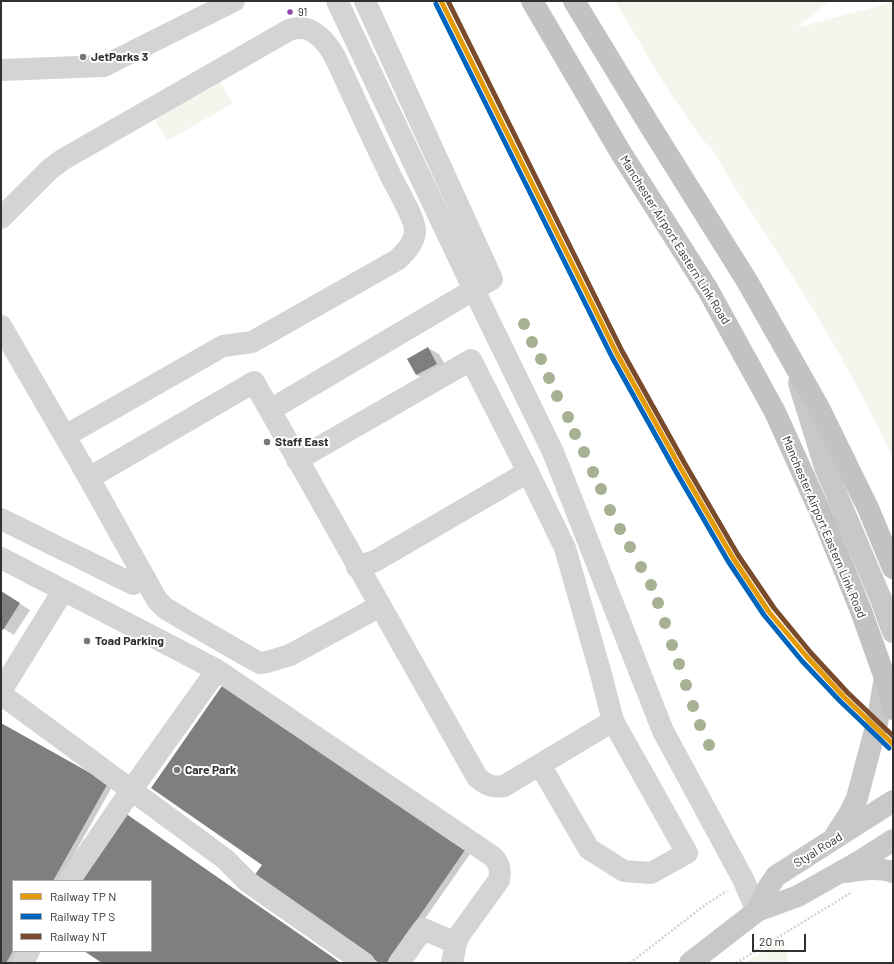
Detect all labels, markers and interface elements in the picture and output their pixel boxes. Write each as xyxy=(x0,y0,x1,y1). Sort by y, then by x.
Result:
place label: 91 xyxy=(298,5,307,19)
marker: 91 xyxy=(285,7,295,17)
place label: JetParks 3 xyxy=(91,50,148,64)
marker: JetParks 3 xyxy=(78,52,88,62)
street label: Manchester Airport Eastern Link Road xyxy=(617,153,733,327)
street label: Manchester Airport Eastern Link Road xyxy=(779,434,869,620)
place label: Staff East xyxy=(275,435,329,449)
marker: Staff East xyxy=(262,437,272,447)
place label: Toad Parking xyxy=(95,634,164,648)
marker: Toad Parking xyxy=(82,636,92,646)
place label: Care Park xyxy=(185,763,236,777)
marker: Care Park xyxy=(172,765,182,775)
street label: Styal Road xyxy=(791,829,845,871)
legend xyxy=(12,880,152,952)
text: Railway TP N xyxy=(50,889,116,903)
text: Railway TP S xyxy=(50,909,115,923)
scale bar xyxy=(754,926,808,952)
text: Railway NT xyxy=(50,929,107,943)
text: 20 m xyxy=(759,934,785,948)

